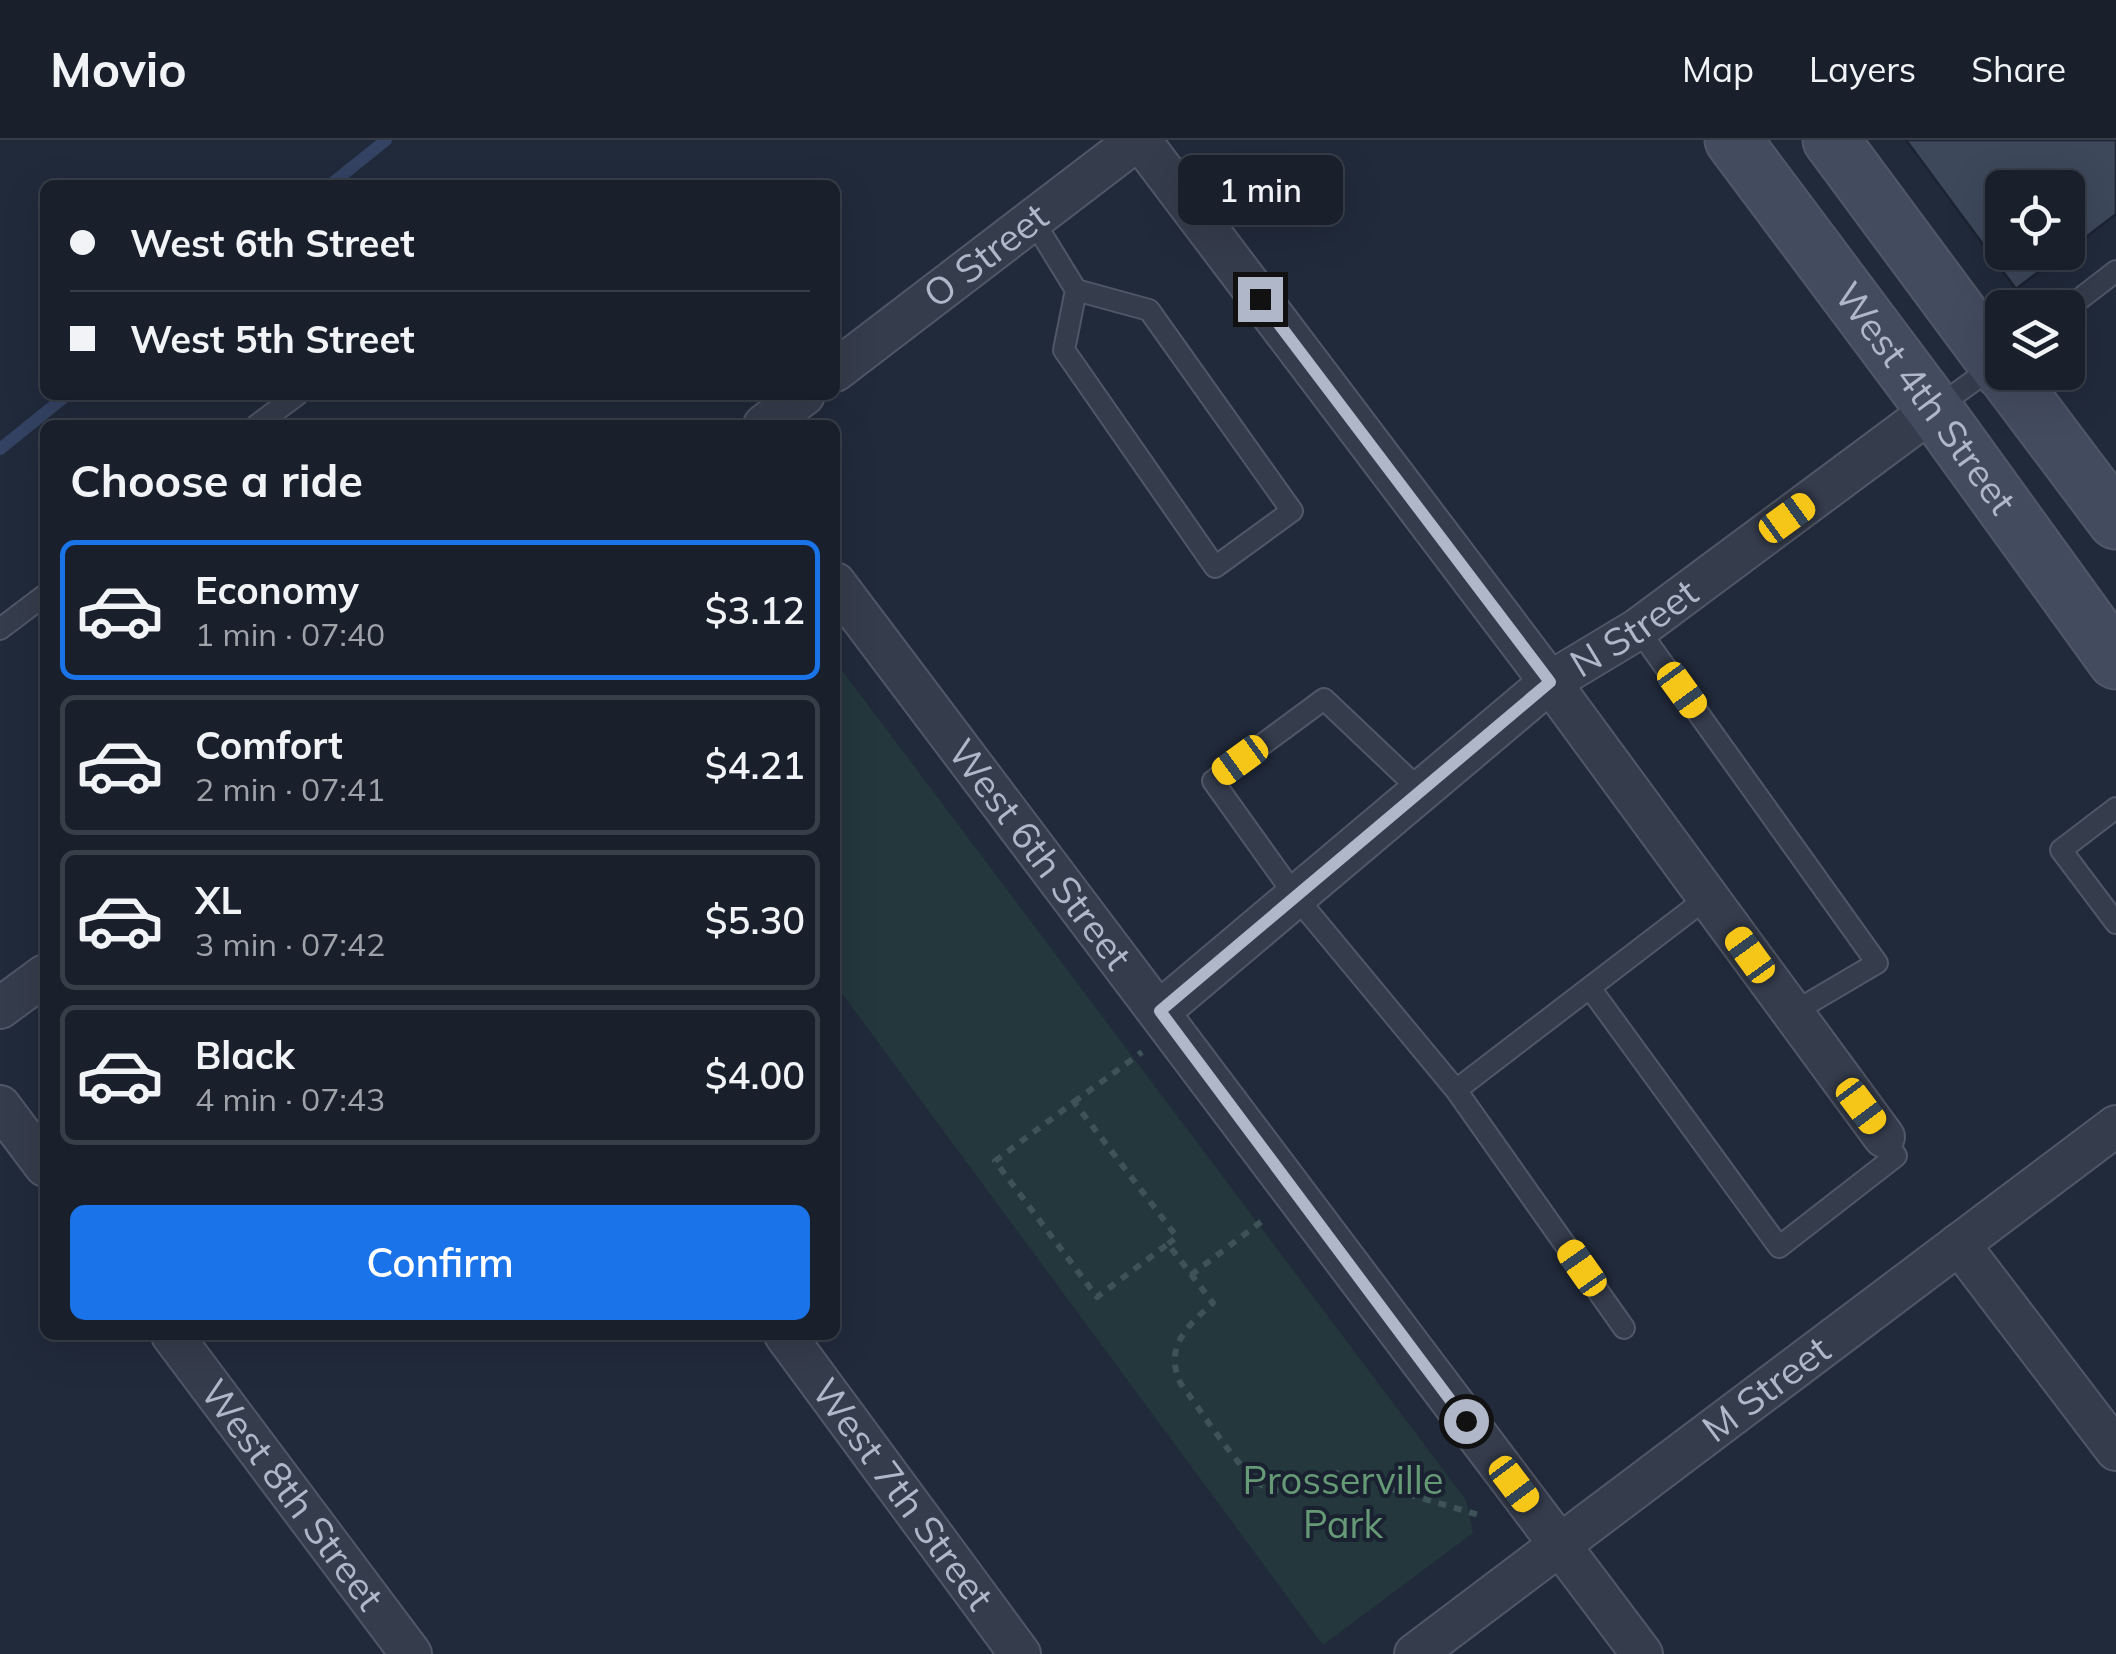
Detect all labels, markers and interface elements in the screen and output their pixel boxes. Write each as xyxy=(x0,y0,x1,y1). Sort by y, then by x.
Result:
text: Movio xyxy=(50,39,187,99)
text: Map xyxy=(1682,47,1754,91)
text: Layers xyxy=(1809,47,1916,91)
text: Share xyxy=(1971,47,2066,91)
callout: 1 min xyxy=(1178,154,1342,224)
text: 1 min xyxy=(1219,170,1302,210)
map controls xyxy=(1985,170,2085,390)
button: locate xyxy=(1985,170,2085,270)
street label: O Street xyxy=(913,192,1057,318)
text: West 6th Street xyxy=(130,219,415,267)
street label: West 4th Street xyxy=(1825,272,2027,523)
route end xyxy=(1238,277,1283,322)
button: layers xyxy=(1985,290,2085,390)
text: West 5th Street xyxy=(130,315,415,363)
text: Choose a ride xyxy=(70,452,363,508)
car xyxy=(1754,488,1820,548)
icon: car xyxy=(75,565,165,655)
text: Economy xyxy=(195,566,359,614)
street label: N Street xyxy=(1561,568,1707,687)
text: $3.12 xyxy=(705,586,805,634)
text: 1 min · 07:40 xyxy=(195,614,385,654)
car xyxy=(1652,657,1712,723)
icon: car xyxy=(75,720,165,810)
text: Comfort xyxy=(195,721,343,769)
street label: West 6th Street xyxy=(938,729,1143,979)
car xyxy=(1207,730,1273,790)
text: $4.21 xyxy=(705,741,805,789)
text: 2 min · 07:41 xyxy=(195,769,385,809)
icon: car xyxy=(75,875,165,965)
text: XL xyxy=(195,876,242,924)
text: $5.30 xyxy=(705,896,805,944)
car xyxy=(1720,922,1780,988)
text: 3 min · 07:42 xyxy=(195,924,385,964)
icon: car xyxy=(75,1030,165,1120)
text: Black xyxy=(195,1031,295,1079)
text: $4.00 xyxy=(705,1051,805,1099)
car xyxy=(1831,1073,1891,1139)
text: 4 min · 07:43 xyxy=(195,1079,385,1119)
button: Confirm xyxy=(70,1205,810,1320)
car xyxy=(1553,1235,1611,1301)
street label: M Street xyxy=(1692,1325,1839,1452)
street label: West 7th Street xyxy=(802,1368,1004,1619)
street label: West 8th Street xyxy=(191,1370,395,1619)
route start xyxy=(1444,1399,1489,1444)
car xyxy=(1484,1451,1544,1517)
park label: Prosserville Park xyxy=(1243,1456,1443,1548)

